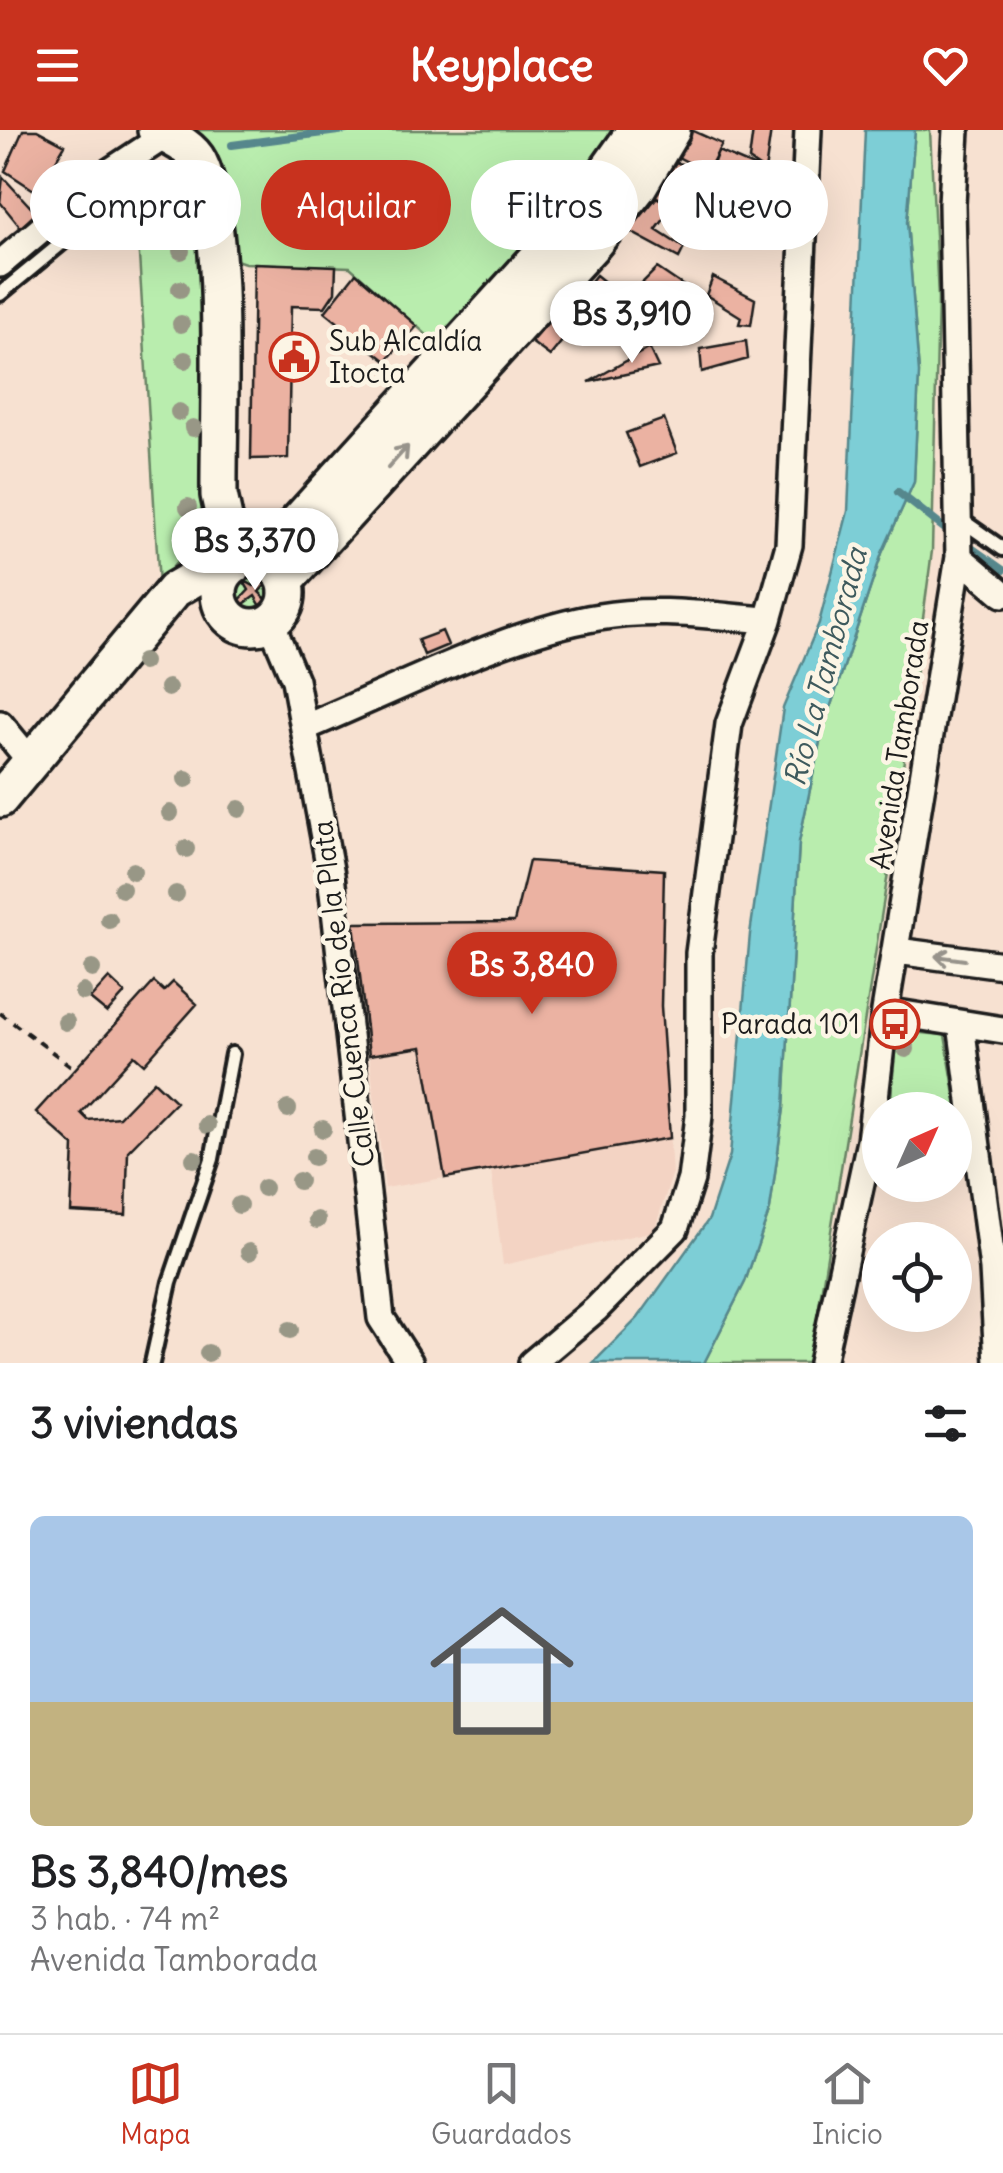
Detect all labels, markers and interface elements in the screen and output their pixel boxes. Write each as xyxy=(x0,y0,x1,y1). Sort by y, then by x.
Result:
text: Keyplace xyxy=(409,37,594,93)
icon: menu xyxy=(30,38,85,93)
icon: heart xyxy=(918,38,973,93)
chip: Comprar xyxy=(30,160,241,250)
chip: Alquilar xyxy=(261,160,451,250)
chip: Filtros xyxy=(471,160,638,250)
chip: Nuevo xyxy=(658,160,828,250)
pin: Bs 3,910 xyxy=(529,281,735,366)
text: Bs 3,910 xyxy=(572,293,692,334)
place label: Sub Alcaldía Itocta xyxy=(329,323,482,391)
public building icon: Sub Alcaldía Itocta xyxy=(268,331,320,383)
one-way arrow xyxy=(386,445,410,471)
pin: Bs 3,370 xyxy=(152,508,358,593)
text: Bs 3,370 xyxy=(194,520,316,561)
water label: Río La Tamborada xyxy=(775,542,876,790)
street label: Avenida Tamborada xyxy=(862,618,936,872)
street label: Calle Cuenca Río de la Plata xyxy=(304,819,382,1169)
pin: Bs 3,840 xyxy=(429,932,635,1017)
text: Bs 3,840 xyxy=(469,944,595,985)
one-way arrow xyxy=(934,949,967,967)
bus stop icon: Parada 101 xyxy=(869,998,921,1050)
place label: Parada 101 xyxy=(721,1006,860,1042)
north arrow xyxy=(862,1092,972,1202)
map controls xyxy=(862,1092,972,1332)
button: locate xyxy=(862,1222,972,1332)
icon: filters xyxy=(918,1396,973,1451)
text: 3 viviendas xyxy=(30,1397,238,1449)
icon: home xyxy=(412,1581,592,1761)
text: Bs 3,840/mes xyxy=(30,1846,288,1898)
text: 3 hab. · 74 m² xyxy=(30,1898,220,1939)
text: Avenida Tamborada xyxy=(30,1939,318,1980)
tab: Mapa xyxy=(120,2056,191,2152)
tab: Guardados xyxy=(431,2056,572,2152)
tab: Inicio xyxy=(812,2056,883,2152)

